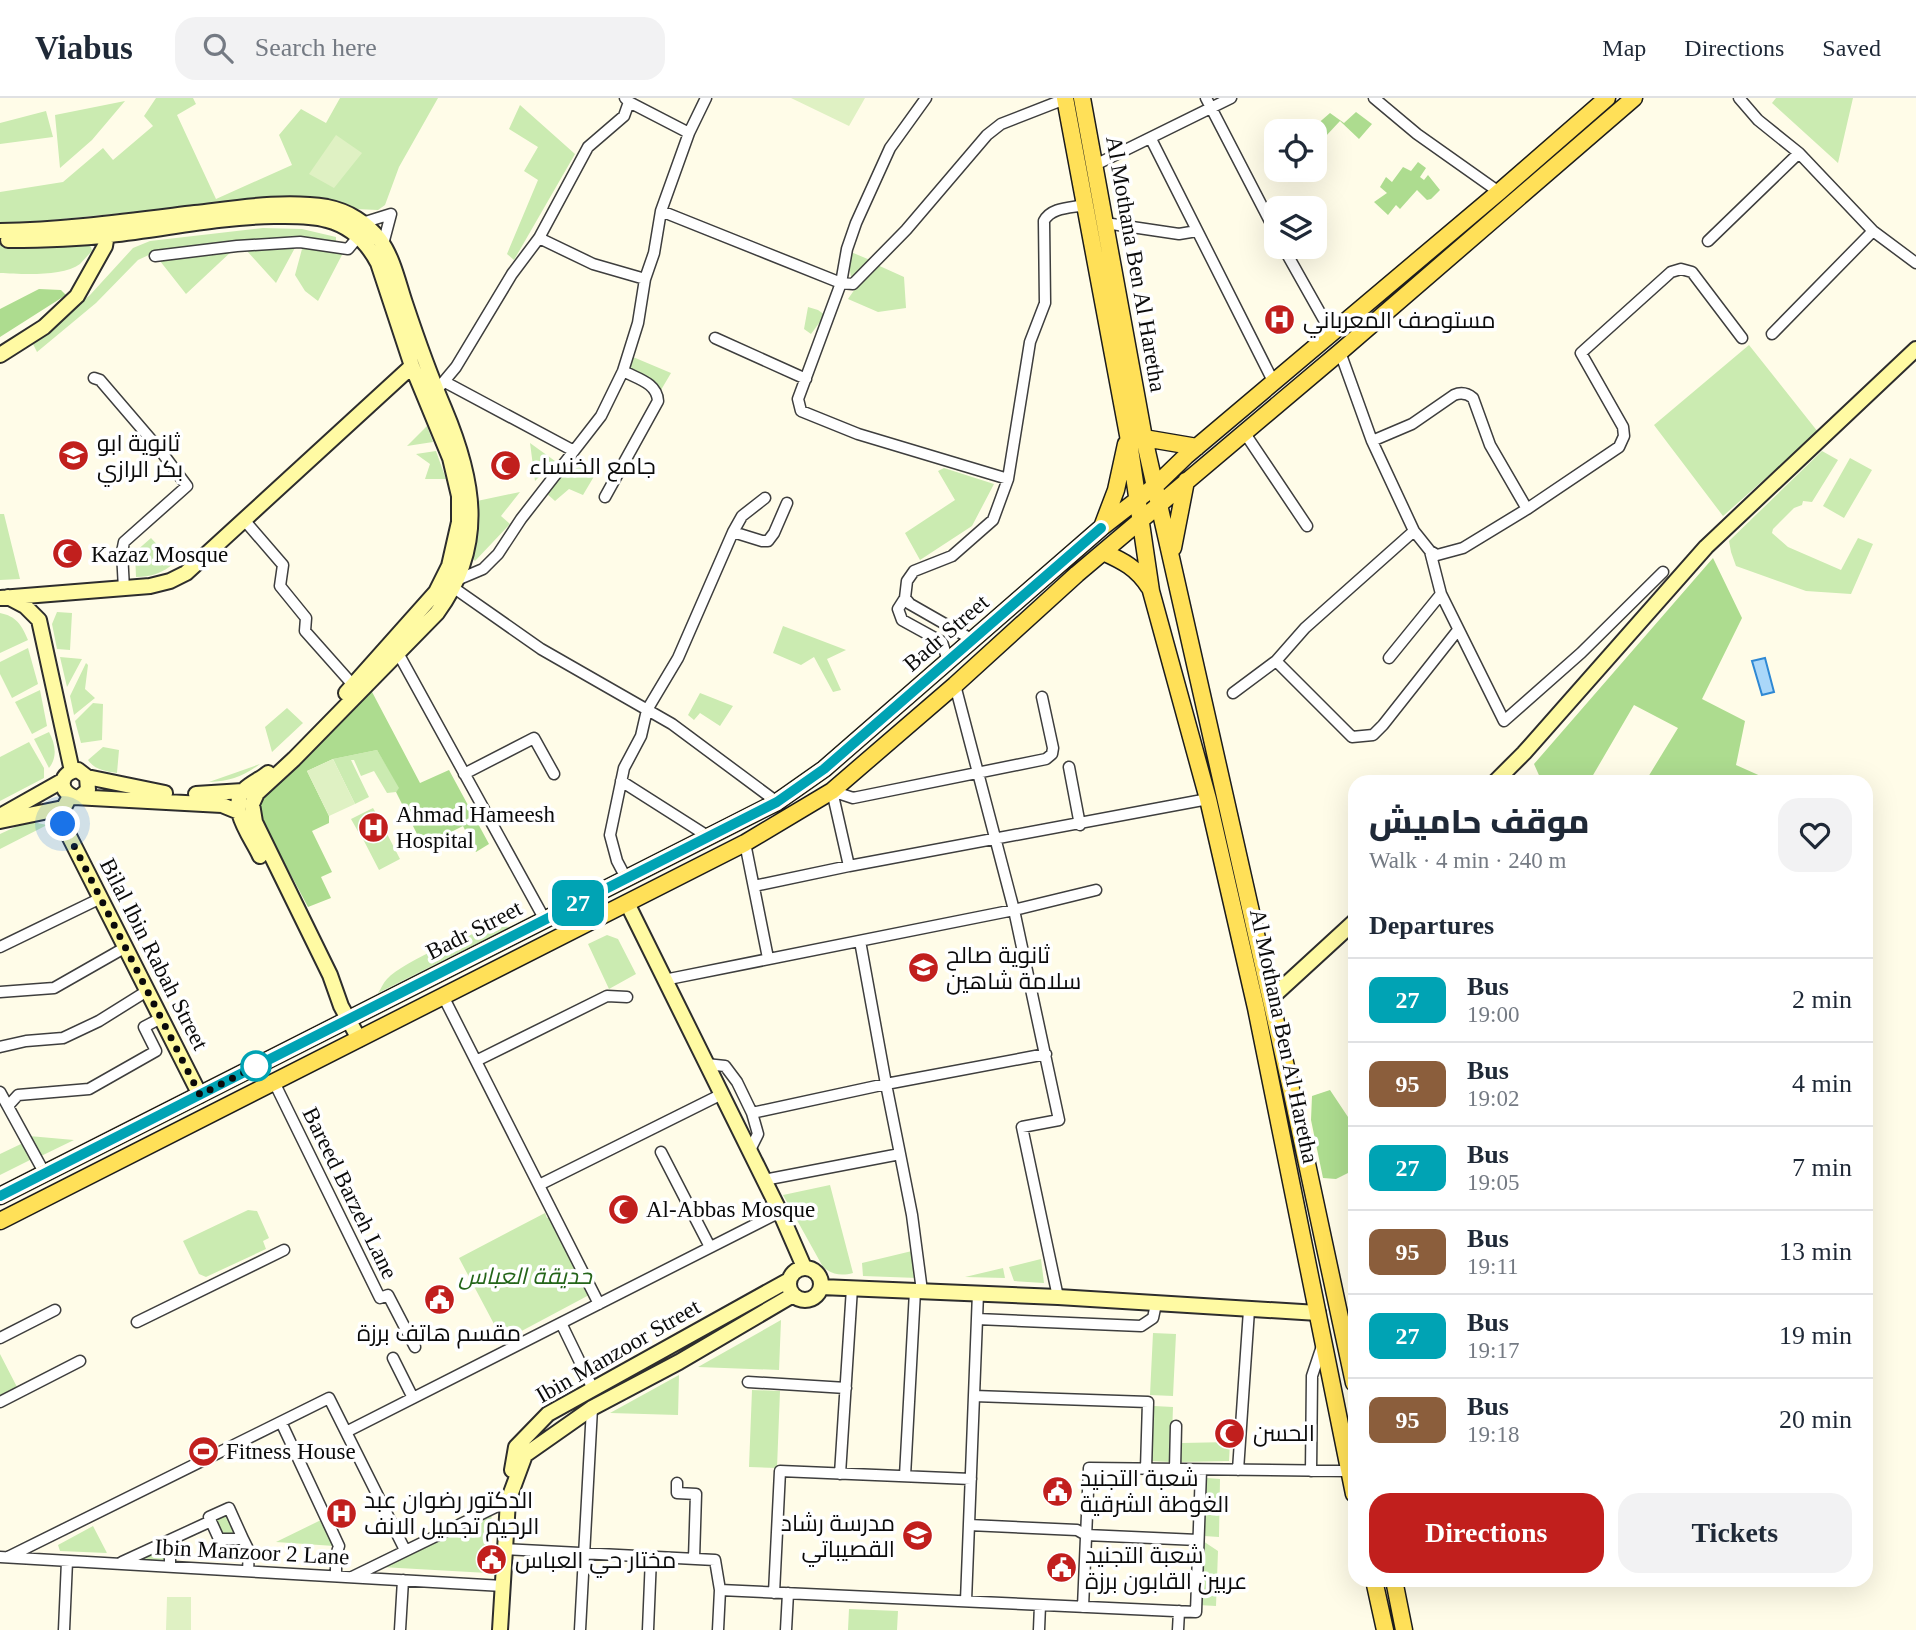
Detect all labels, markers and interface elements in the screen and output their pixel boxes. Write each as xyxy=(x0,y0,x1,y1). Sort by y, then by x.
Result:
search box xyxy=(175,17,665,80)
icon: search xyxy=(199,29,237,67)
text: Viabus xyxy=(35,30,133,66)
text: Search here xyxy=(255,33,377,62)
text: Map xyxy=(1602,35,1646,61)
text: Directions xyxy=(1684,35,1784,61)
text: Saved xyxy=(1822,35,1881,61)
map controls xyxy=(1264,119,1327,259)
button: locate xyxy=(1264,119,1327,182)
street label: Al Mothana Ben Al Haretha xyxy=(1101,134,1171,394)
button: layers xyxy=(1264,196,1327,259)
hospital icon: مستوصف المعرباني xyxy=(1263,303,1297,337)
place label: مستوصف المعرباني xyxy=(1303,308,1495,338)
place label: ثانوية ابو بكر الرازي xyxy=(97,431,183,487)
school or university icon: ثانوية ابو بكر الرازي xyxy=(57,439,91,473)
mosque icon: جامع الخنساء xyxy=(489,449,523,483)
place label: جامع الخنساء xyxy=(529,454,656,482)
mosque icon: Kazaz Mosque xyxy=(51,537,85,571)
place label: Kazaz Mosque xyxy=(91,542,228,567)
street label: Badr Street xyxy=(899,589,994,677)
button: heart xyxy=(1778,798,1852,872)
place label: Ahmad Hameesh Hospital xyxy=(396,802,556,853)
text: موقف حاميش xyxy=(1369,804,1590,840)
your location xyxy=(45,806,80,841)
hospital icon: Ahmad Hameesh Hospital xyxy=(356,810,390,844)
text: Walk · 4 min · 240 m xyxy=(1369,848,1566,873)
street label: Bilal Ibin Rabah Street xyxy=(95,854,213,1054)
line badge: 27 xyxy=(546,880,610,926)
text: 27 xyxy=(566,890,590,916)
street label: Badr Street xyxy=(422,895,527,965)
street label: Al Mothana Ben Al Haretha xyxy=(1245,907,1323,1165)
text: Departures xyxy=(1369,911,1494,940)
place label: ثانوية صالح سلامة شاهين xyxy=(946,943,1081,995)
school or university icon: ثانوية صالح سلامة شاهين xyxy=(906,951,940,985)
text: Bus xyxy=(1467,972,1509,1001)
text: 2 min xyxy=(1792,985,1852,1014)
text: 27 xyxy=(1396,987,1420,1013)
text: 19:00 xyxy=(1467,1002,1519,1027)
unlabelled marker xyxy=(241,1051,271,1081)
text: Bus xyxy=(1467,1056,1509,1085)
text: 4 min xyxy=(1792,1069,1852,1098)
text: 95 xyxy=(1396,1071,1420,1097)
text: 19:02 xyxy=(1467,1086,1519,1111)
street label: Bareed Barzeh Lane xyxy=(298,1103,402,1283)
text: Bus xyxy=(1467,1140,1509,1169)
text: 7 min xyxy=(1792,1153,1852,1182)
text: 27 xyxy=(1396,1155,1420,1181)
text: 19:05 xyxy=(1467,1170,1519,1195)
mosque icon: Al-Abbas Mosque xyxy=(606,1192,640,1226)
place label: Al-Abbas Mosque xyxy=(646,1197,815,1222)
text: Bus xyxy=(1467,1224,1509,1253)
text: 13 min xyxy=(1779,1237,1852,1266)
text: 95 xyxy=(1396,1239,1420,1265)
text: 19:11 xyxy=(1467,1254,1519,1279)
park label: حديقة العباس xyxy=(458,1264,593,1290)
public building icon: مقسم هاتف برزة xyxy=(422,1282,456,1316)
street label: Ibin Manzoor Street xyxy=(532,1294,705,1408)
text: Bus xyxy=(1467,1308,1509,1337)
place label: مقسم هاتف برزة xyxy=(357,1321,521,1349)
text: 19 min xyxy=(1779,1321,1852,1350)
text: 27 xyxy=(1396,1323,1420,1349)
text: 19:17 xyxy=(1467,1338,1519,1363)
text: Bus xyxy=(1467,1392,1509,1421)
text: 20 min xyxy=(1779,1405,1852,1434)
text: 95 xyxy=(1396,1407,1420,1433)
mosque icon: الحسن xyxy=(1213,1416,1247,1450)
place label: الحسن xyxy=(1253,1421,1315,1447)
text: 19:18 xyxy=(1467,1422,1519,1447)
sports icon: Fitness House xyxy=(186,1434,220,1468)
place label: Fitness House xyxy=(226,1439,356,1464)
place label: شعبة التجنيد الغوطة الشرقية xyxy=(1080,1466,1229,1517)
public building icon: شعبة التجنيد الغوطة الشرقية xyxy=(1040,1474,1074,1508)
place label: الدكتور رضوان عبد الرحيم تجميل الانف xyxy=(364,1488,539,1542)
button: Directions xyxy=(1369,1493,1604,1573)
button: Tickets xyxy=(1618,1493,1852,1573)
hospital icon: الدكتور رضوان عبد الرحيم تجميل الانف xyxy=(324,1496,358,1530)
place label: مدرسة رشاد القصيباتي xyxy=(781,1511,895,1567)
school or university icon: مدرسة رشاد القصيباتي xyxy=(901,1519,935,1553)
street label: Ibin Manzoor 2 Lane xyxy=(154,1534,350,1570)
public building icon: مختار حي العباس xyxy=(475,1543,509,1577)
place label: شعبة التجنيد عربين القابون برزة xyxy=(1085,1543,1247,1595)
place label: مختار حي العباس xyxy=(515,1548,676,1578)
public building icon: شعبة التجنيد عربين القابون برزة xyxy=(1045,1551,1079,1585)

